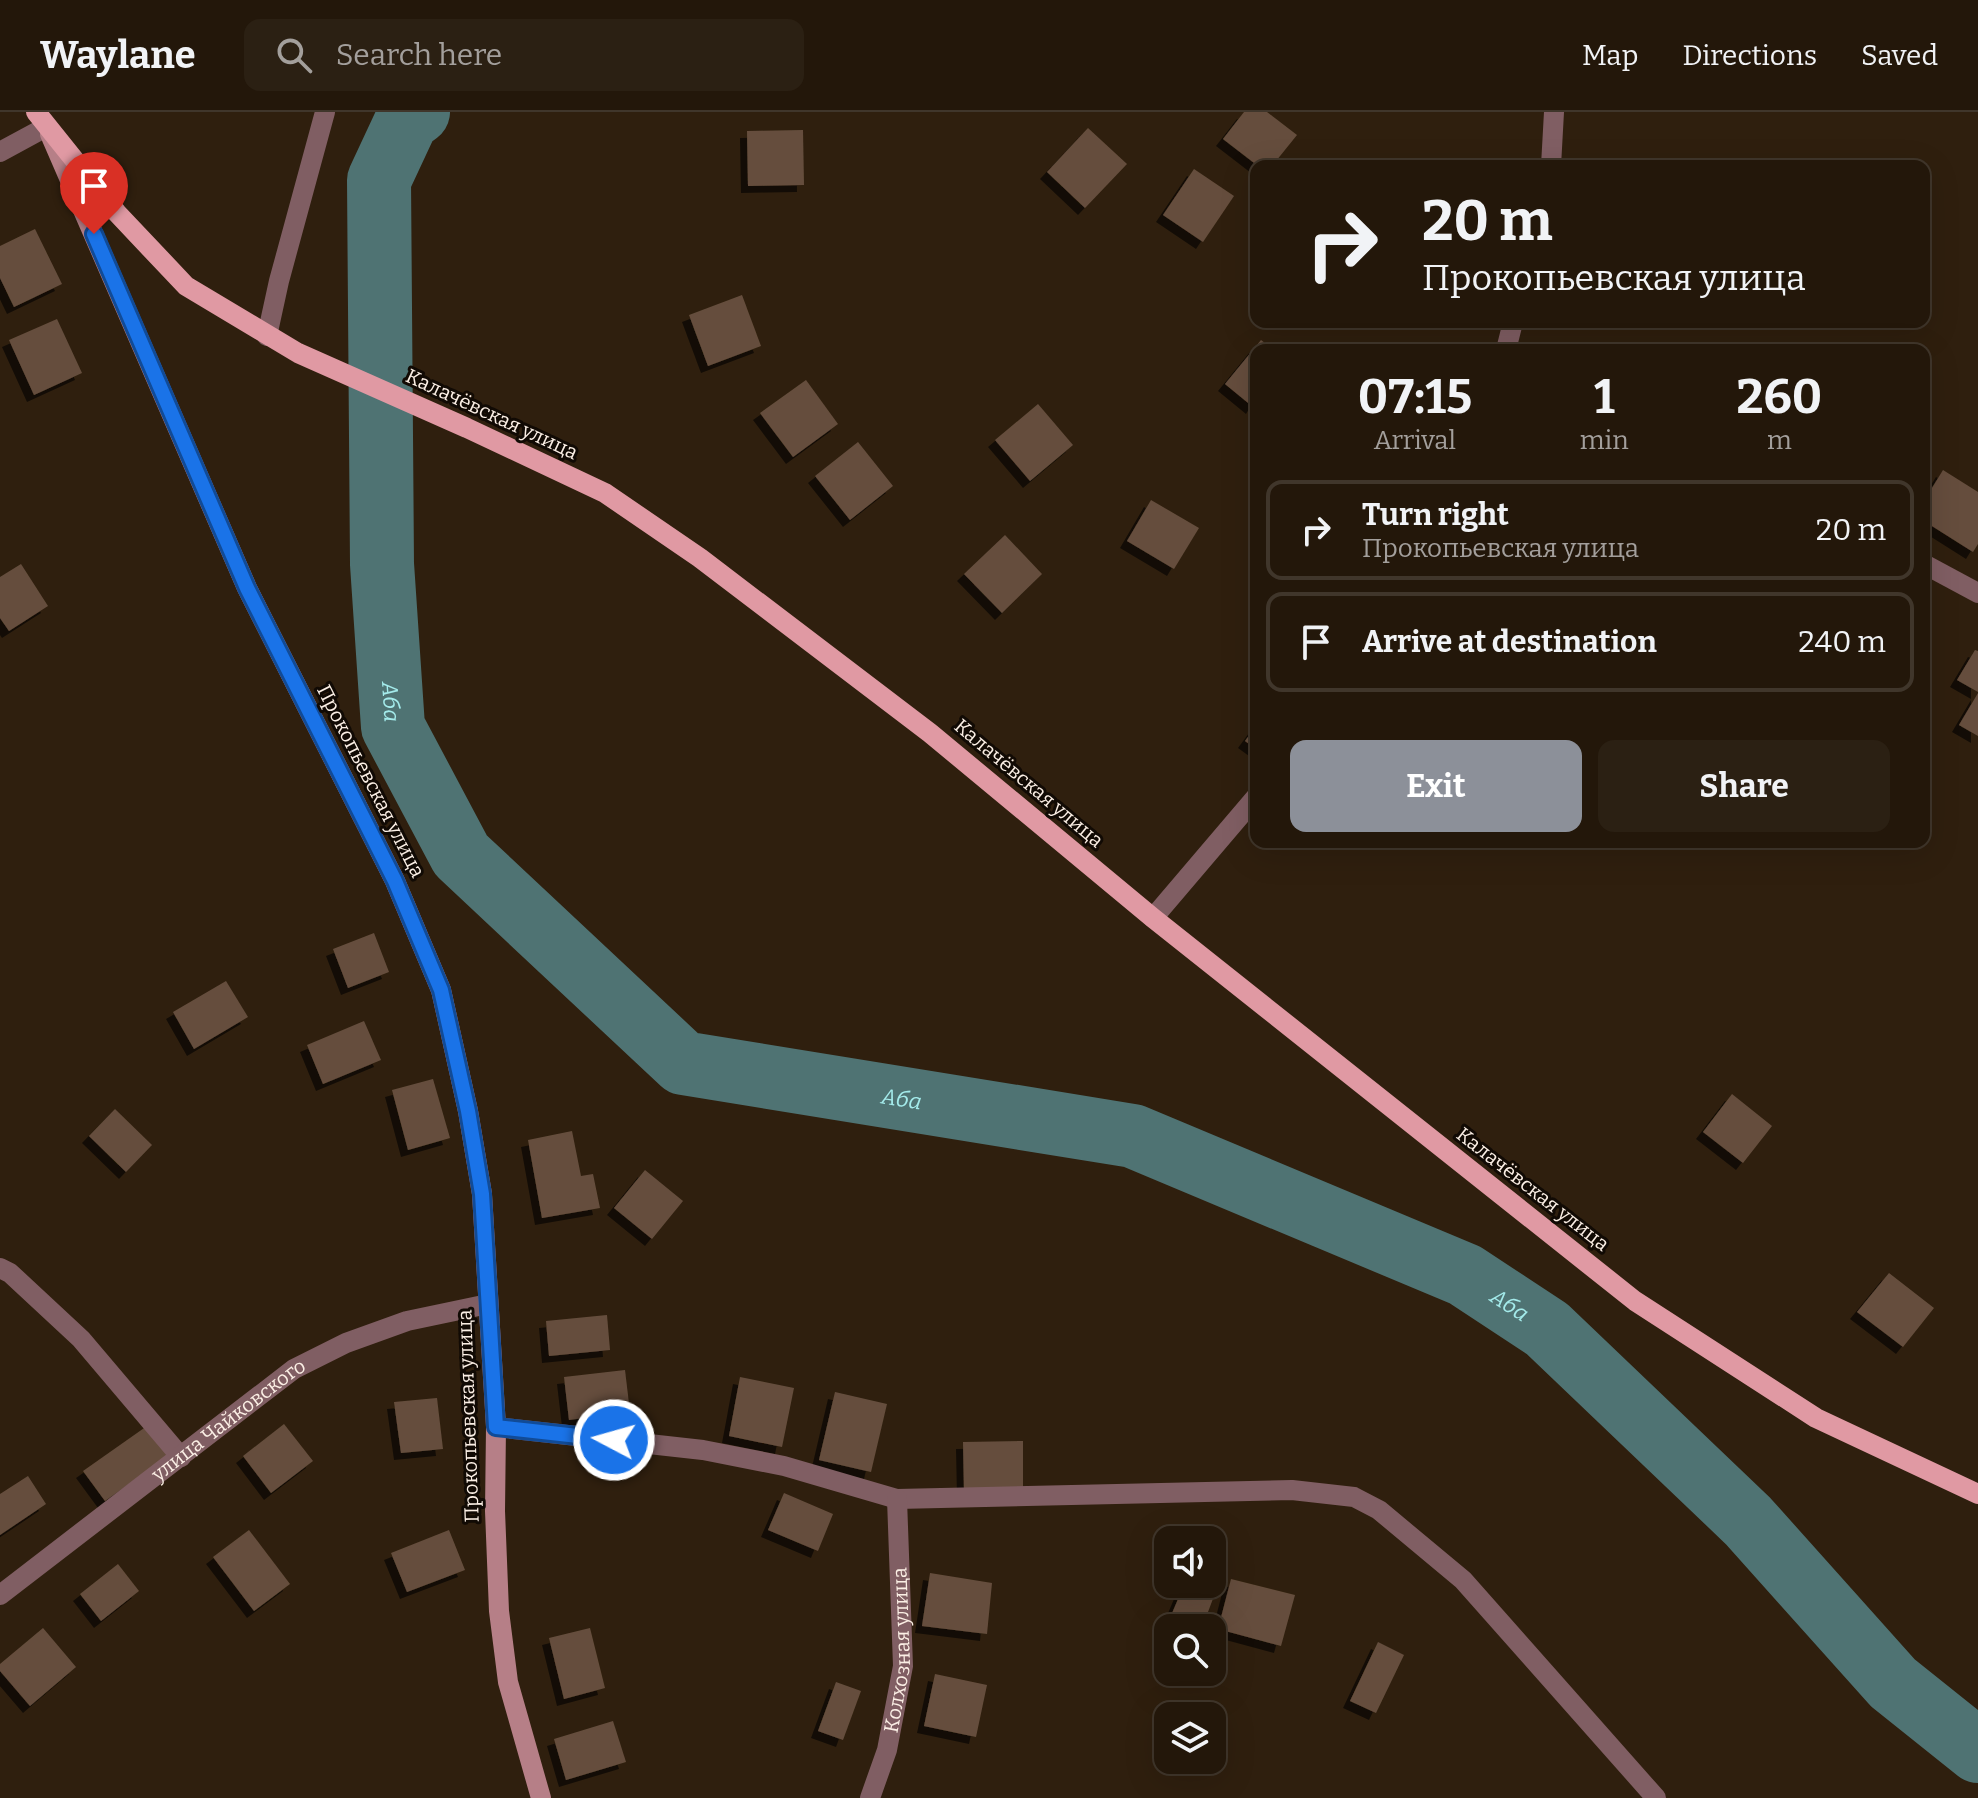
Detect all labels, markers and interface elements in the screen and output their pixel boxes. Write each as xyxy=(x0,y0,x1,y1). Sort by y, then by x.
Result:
search box xyxy=(244,19,804,91)
text: Waylane xyxy=(40,32,196,78)
icon: search xyxy=(272,33,316,77)
text: Search here xyxy=(336,37,502,73)
text: Map xyxy=(1582,39,1638,72)
text: Directions xyxy=(1682,39,1817,72)
text: Saved xyxy=(1861,39,1938,72)
pin xyxy=(60,152,128,234)
icon: arrive xyxy=(72,164,116,208)
text: 20 m xyxy=(1422,188,1553,255)
icon: right xyxy=(1290,192,1394,296)
text: Прокопьевская улица xyxy=(1422,256,1806,300)
street label: Калачёвская улица xyxy=(402,364,582,464)
text: 07:15 xyxy=(1358,368,1472,426)
text: 1 xyxy=(1594,368,1615,426)
text: 260 xyxy=(1736,368,1822,426)
text: Arrival xyxy=(1374,425,1456,456)
text: min xyxy=(1580,425,1629,456)
text: m xyxy=(1767,425,1792,456)
text: Turn right xyxy=(1362,497,1509,533)
icon: right xyxy=(1294,508,1338,552)
text: 20 m xyxy=(1816,512,1886,548)
text: Прокопьевская улица xyxy=(1362,533,1639,564)
icon: arrive xyxy=(1294,620,1338,664)
text: Arrive at destination xyxy=(1362,624,1657,660)
text: 240 m xyxy=(1798,624,1886,660)
water label: Аба xyxy=(376,680,406,723)
street label: Прокопьевская улица xyxy=(312,681,430,881)
street label: Калачёвская улица xyxy=(950,714,1108,852)
button: Exit xyxy=(1290,740,1582,832)
button: Share xyxy=(1598,740,1890,832)
water label: Аба xyxy=(879,1082,924,1115)
street label: Калачёвская улица xyxy=(1452,1122,1614,1256)
water label: Аба xyxy=(1485,1282,1534,1327)
street label: Прокопьевская улица xyxy=(452,1309,484,1523)
street label: улица Чайковского xyxy=(146,1353,309,1487)
position arrow xyxy=(572,1398,656,1482)
map controls xyxy=(1154,1526,1226,1774)
button: sound xyxy=(1154,1526,1226,1598)
street label: Колхозная улица xyxy=(879,1567,915,1735)
button: search xyxy=(1154,1614,1226,1686)
button: layers xyxy=(1154,1702,1226,1774)

